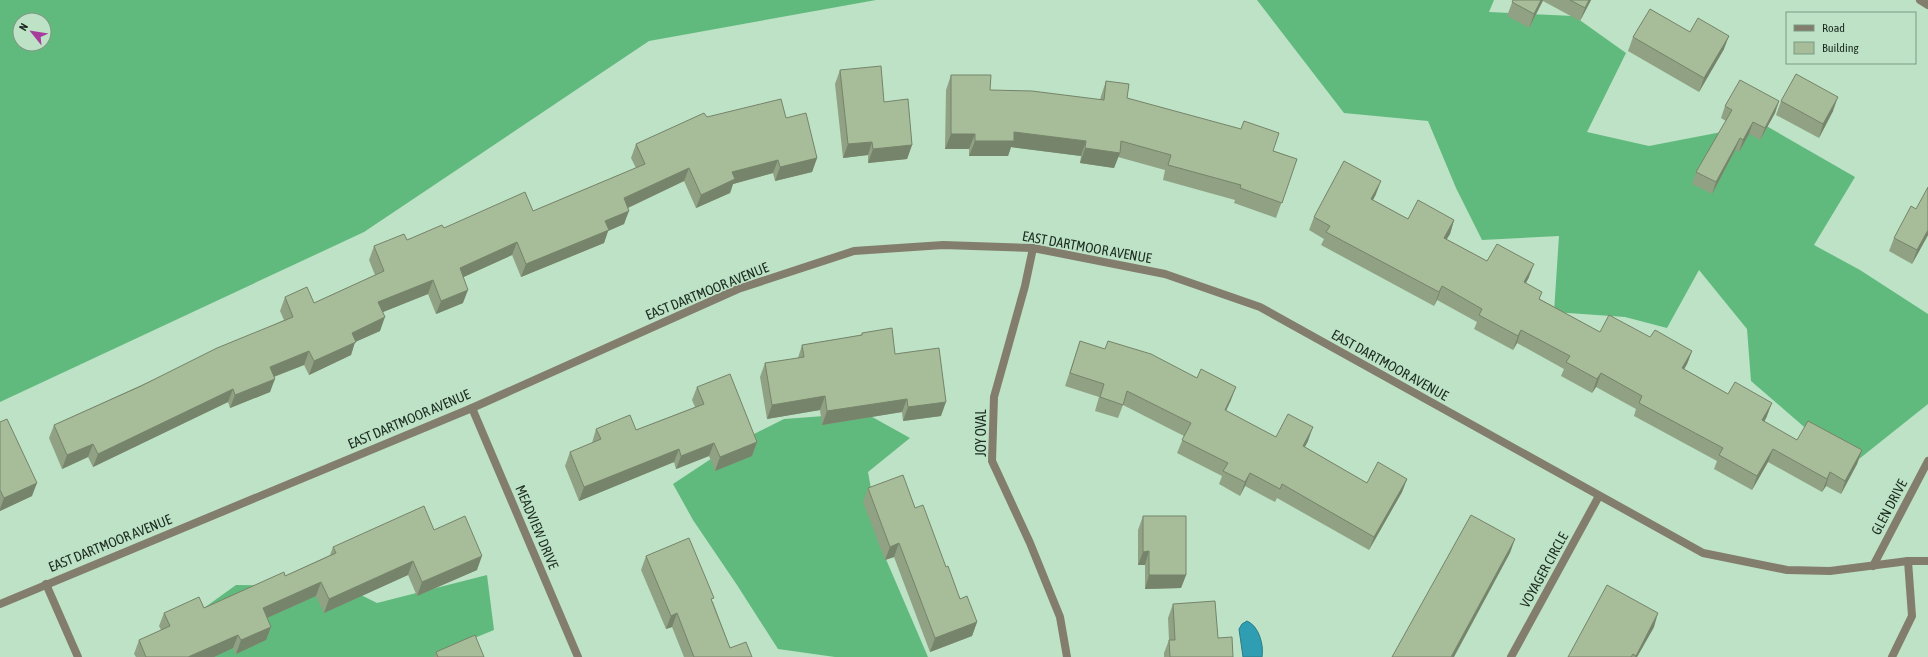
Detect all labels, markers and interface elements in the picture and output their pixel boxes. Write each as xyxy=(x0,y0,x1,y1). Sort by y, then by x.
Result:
north arrow xyxy=(12,12,52,52)
legend xyxy=(1786,12,1916,64)
text: N xyxy=(17,21,30,33)
text: Road xyxy=(1822,21,1845,35)
text: Building xyxy=(1822,41,1860,55)
street label: EAST DARTMOOR AVENUE xyxy=(1021,228,1153,266)
street label: EAST DARTMOOR AVENUE xyxy=(643,259,771,323)
street label: EAST DARTMOOR AVENUE xyxy=(1329,326,1451,404)
street label: EAST DARTMOOR AVENUE xyxy=(346,386,473,452)
street label: JOY OVAL xyxy=(973,409,989,457)
street label: GLEN DRIVE xyxy=(1868,477,1910,537)
street label: MEADVIEW DRIVE xyxy=(512,483,562,571)
street label: EAST DARTMOOR AVENUE xyxy=(46,511,174,575)
street label: VOYAGER CIRCLE xyxy=(1517,530,1571,610)

